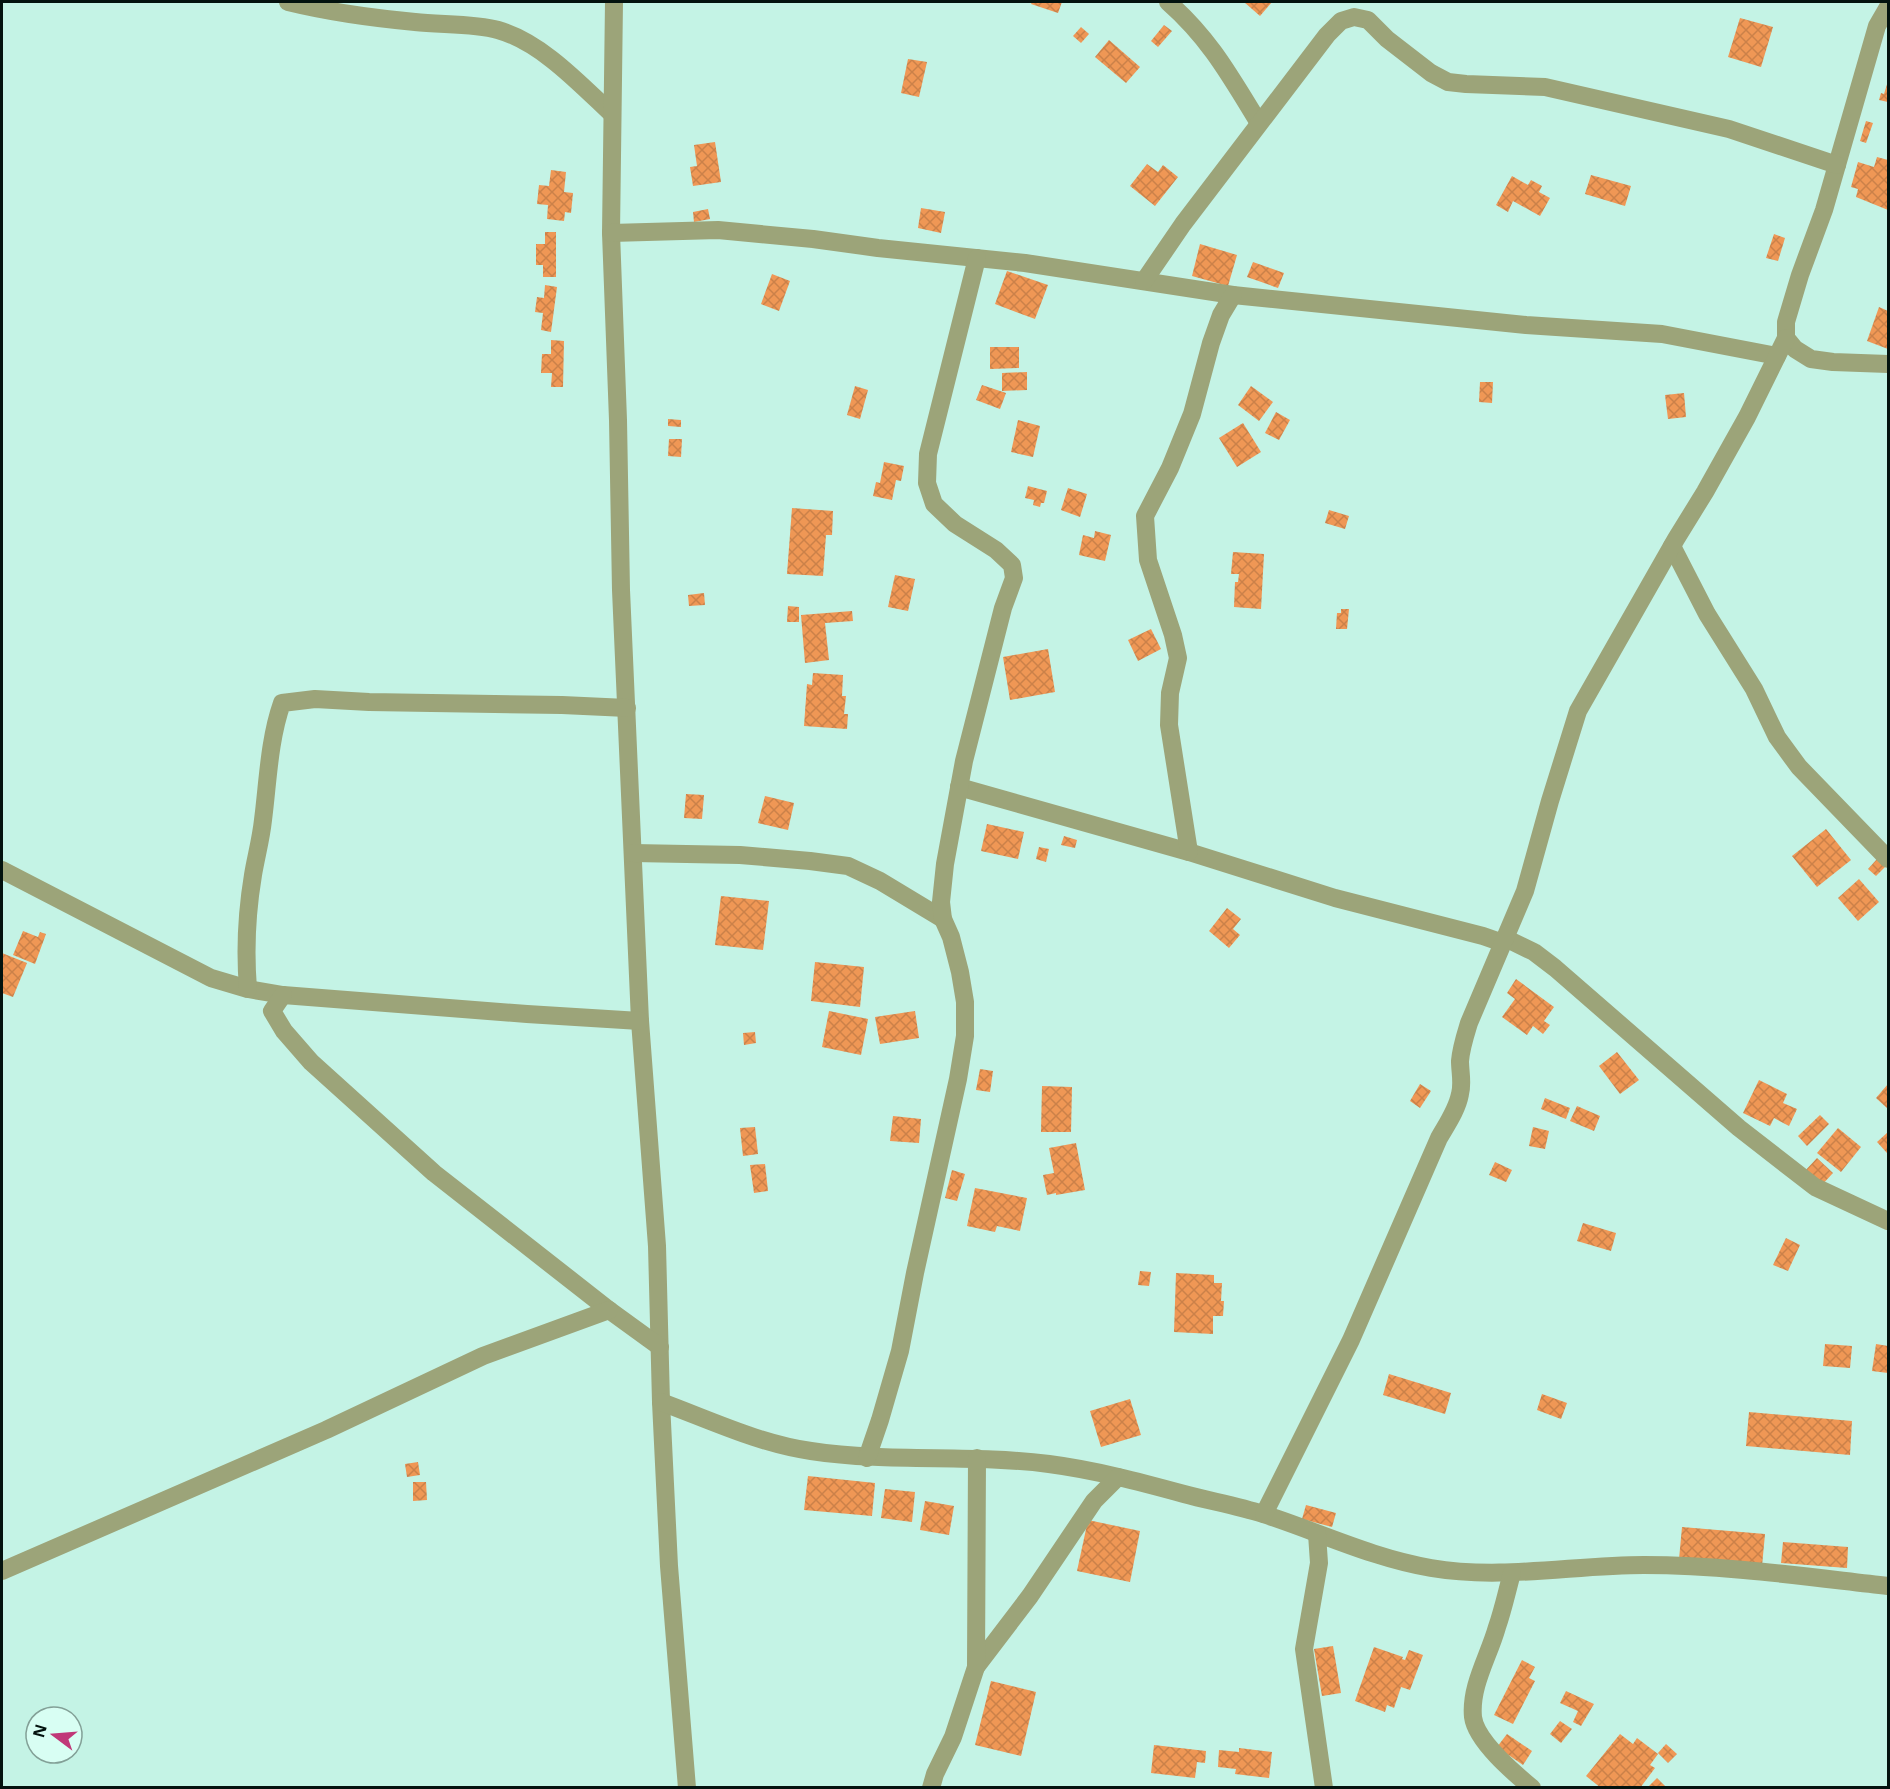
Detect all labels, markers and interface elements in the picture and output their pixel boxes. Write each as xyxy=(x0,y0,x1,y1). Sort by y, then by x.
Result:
north arrow xyxy=(24,1705,84,1765)
text: N xyxy=(27,1722,52,1740)

